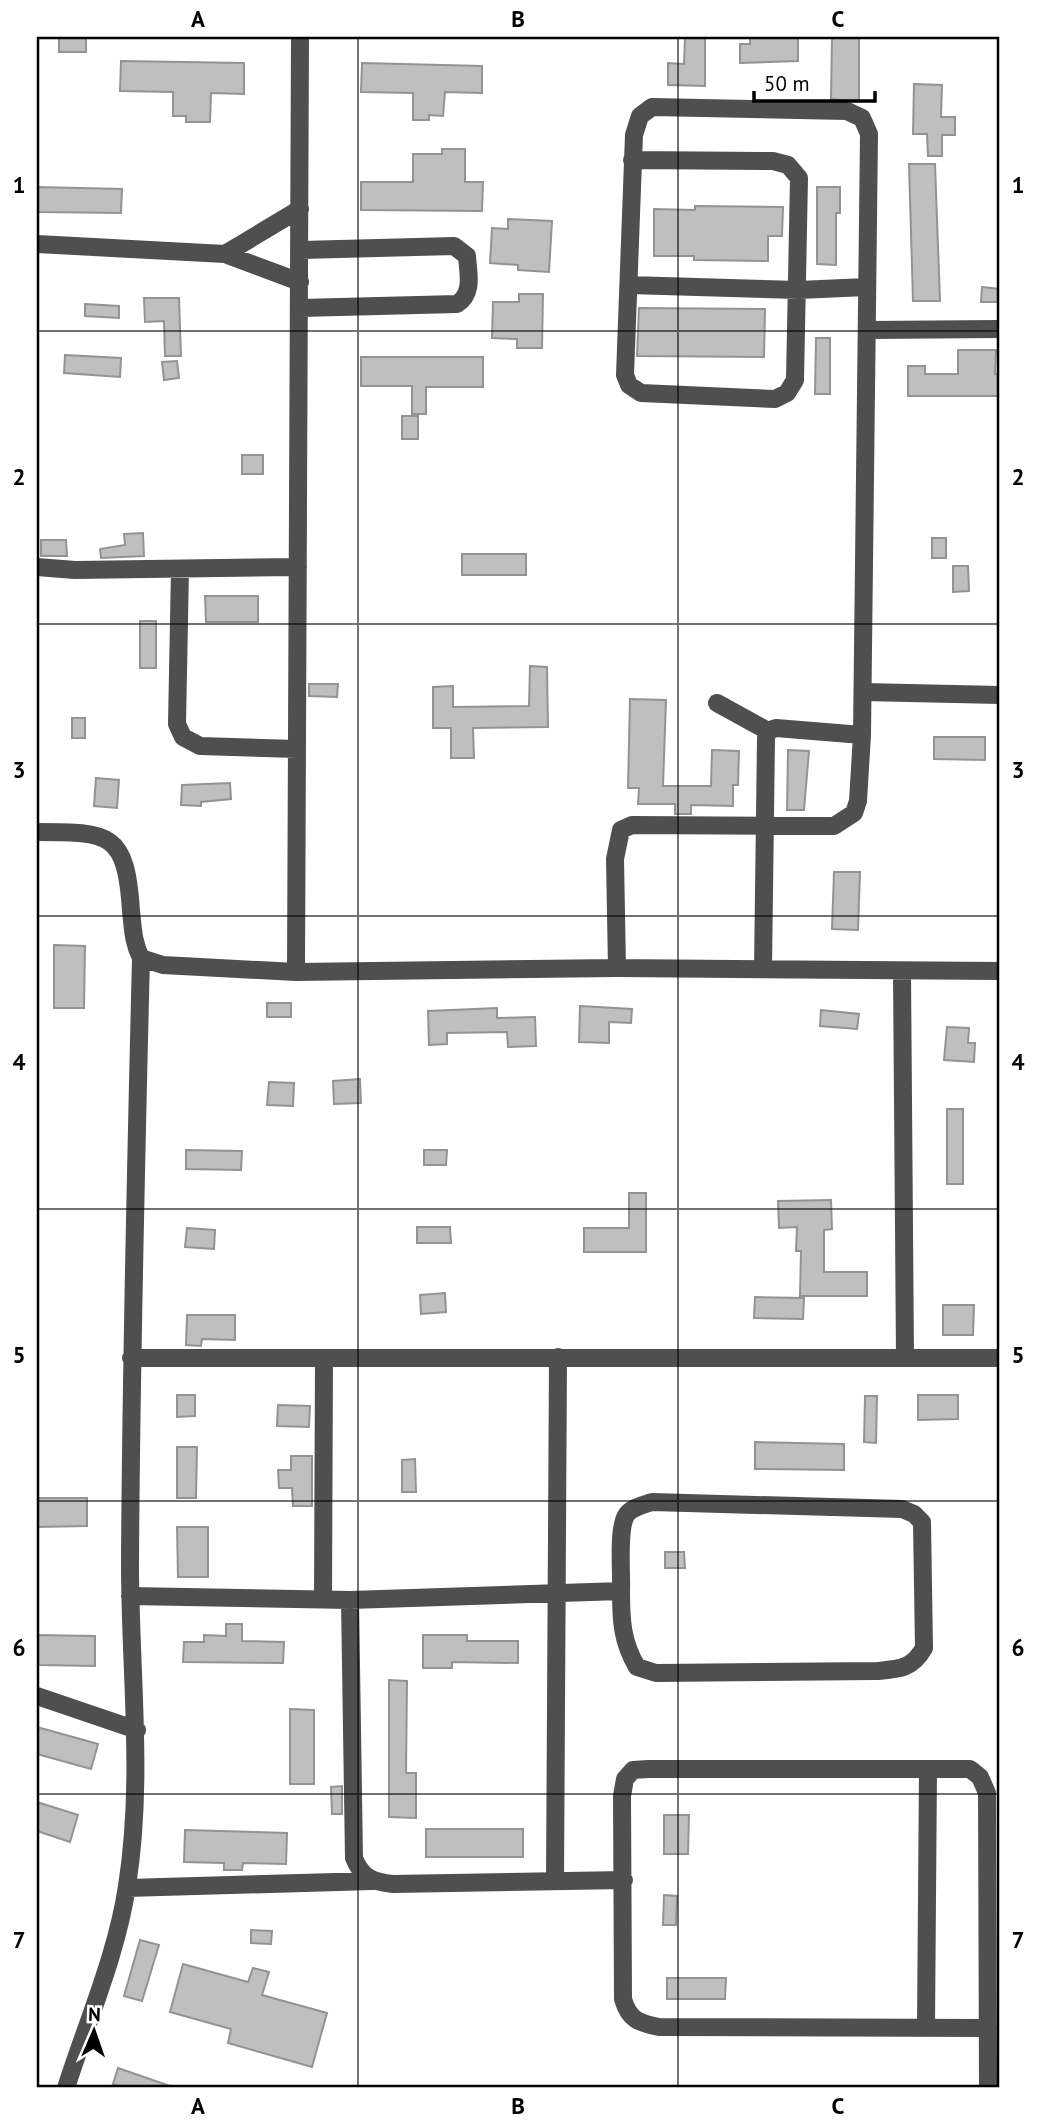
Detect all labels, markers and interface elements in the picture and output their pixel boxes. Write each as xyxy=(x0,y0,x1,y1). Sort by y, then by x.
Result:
text: A xyxy=(191,4,205,33)
text: B xyxy=(511,4,525,33)
text: C xyxy=(832,4,845,33)
scale bar xyxy=(754,60,874,104)
text: 50 m xyxy=(764,70,810,97)
text: 1 xyxy=(12,170,26,199)
text: 1 xyxy=(1011,170,1025,199)
text: 2 xyxy=(12,462,26,491)
text: 2 xyxy=(1011,462,1025,491)
text: 3 xyxy=(12,755,26,784)
text: 3 xyxy=(1011,755,1025,784)
text: 4 xyxy=(12,1047,26,1076)
text: 4 xyxy=(1011,1047,1025,1076)
text: 5 xyxy=(12,1340,26,1369)
text: 5 xyxy=(1011,1340,1025,1369)
text: 6 xyxy=(12,1633,26,1662)
text: 6 xyxy=(1011,1633,1025,1662)
text: 7 xyxy=(12,1925,26,1954)
text: 7 xyxy=(1011,1925,1025,1954)
north arrow xyxy=(60,1996,130,2066)
text: N xyxy=(88,2002,101,2026)
text: A xyxy=(191,2091,205,2120)
text: B xyxy=(511,2091,525,2120)
text: C xyxy=(832,2091,845,2120)

